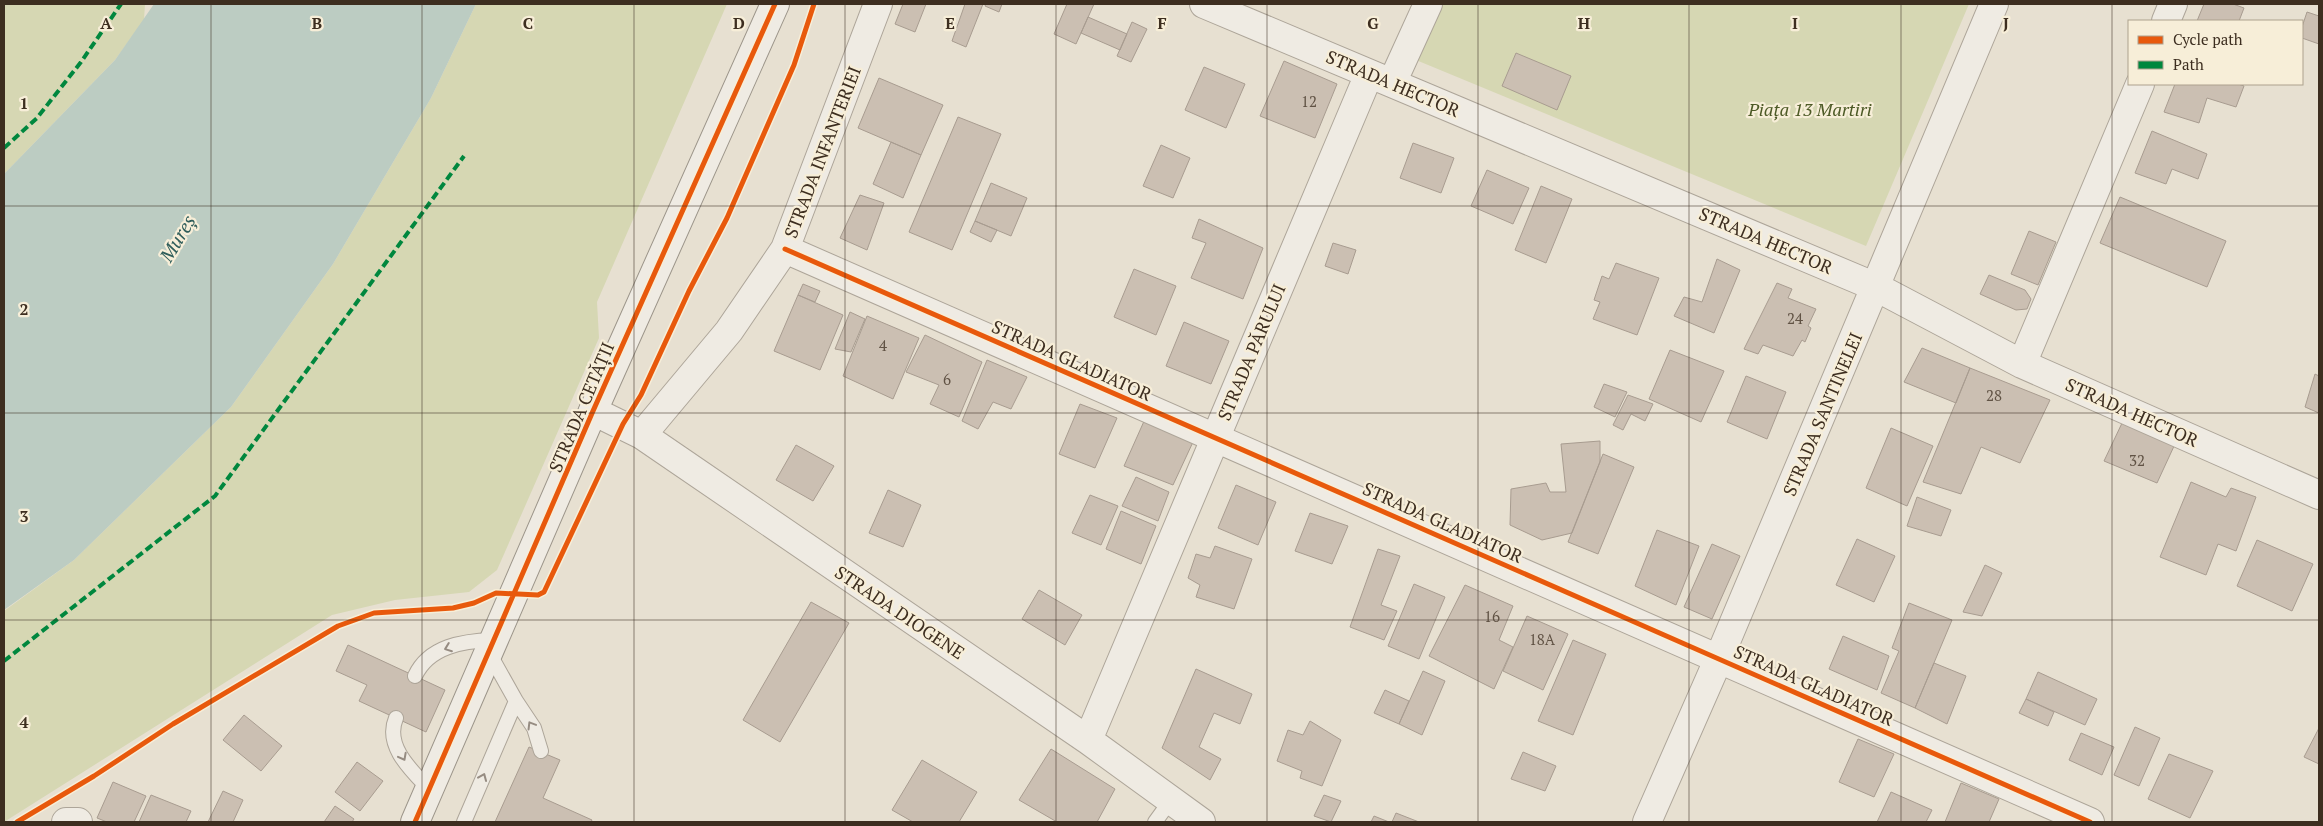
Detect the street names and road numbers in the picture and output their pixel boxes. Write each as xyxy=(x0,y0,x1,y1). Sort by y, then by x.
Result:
street label: STRADA HECTOR xyxy=(1323,44,1464,122)
street label: STRADA INFANTERIEI xyxy=(778,63,866,241)
street label: STRADA HECTOR xyxy=(1696,201,1837,279)
street label: STRADA PĂRULUI xyxy=(1211,280,1291,424)
street label: STRADA GLADIATOR xyxy=(988,314,1156,406)
street label: STRADA SANTINELEI xyxy=(1777,328,1867,500)
street label: STRADA CETĂȚII xyxy=(543,338,619,476)
street label: STRADA HECTOR xyxy=(2062,372,2203,452)
street label: STRADA GLADIATOR xyxy=(1359,476,1527,568)
street label: STRADA DIOGENE xyxy=(830,560,970,664)
street label: STRADA GLADIATOR xyxy=(1730,639,1898,731)

